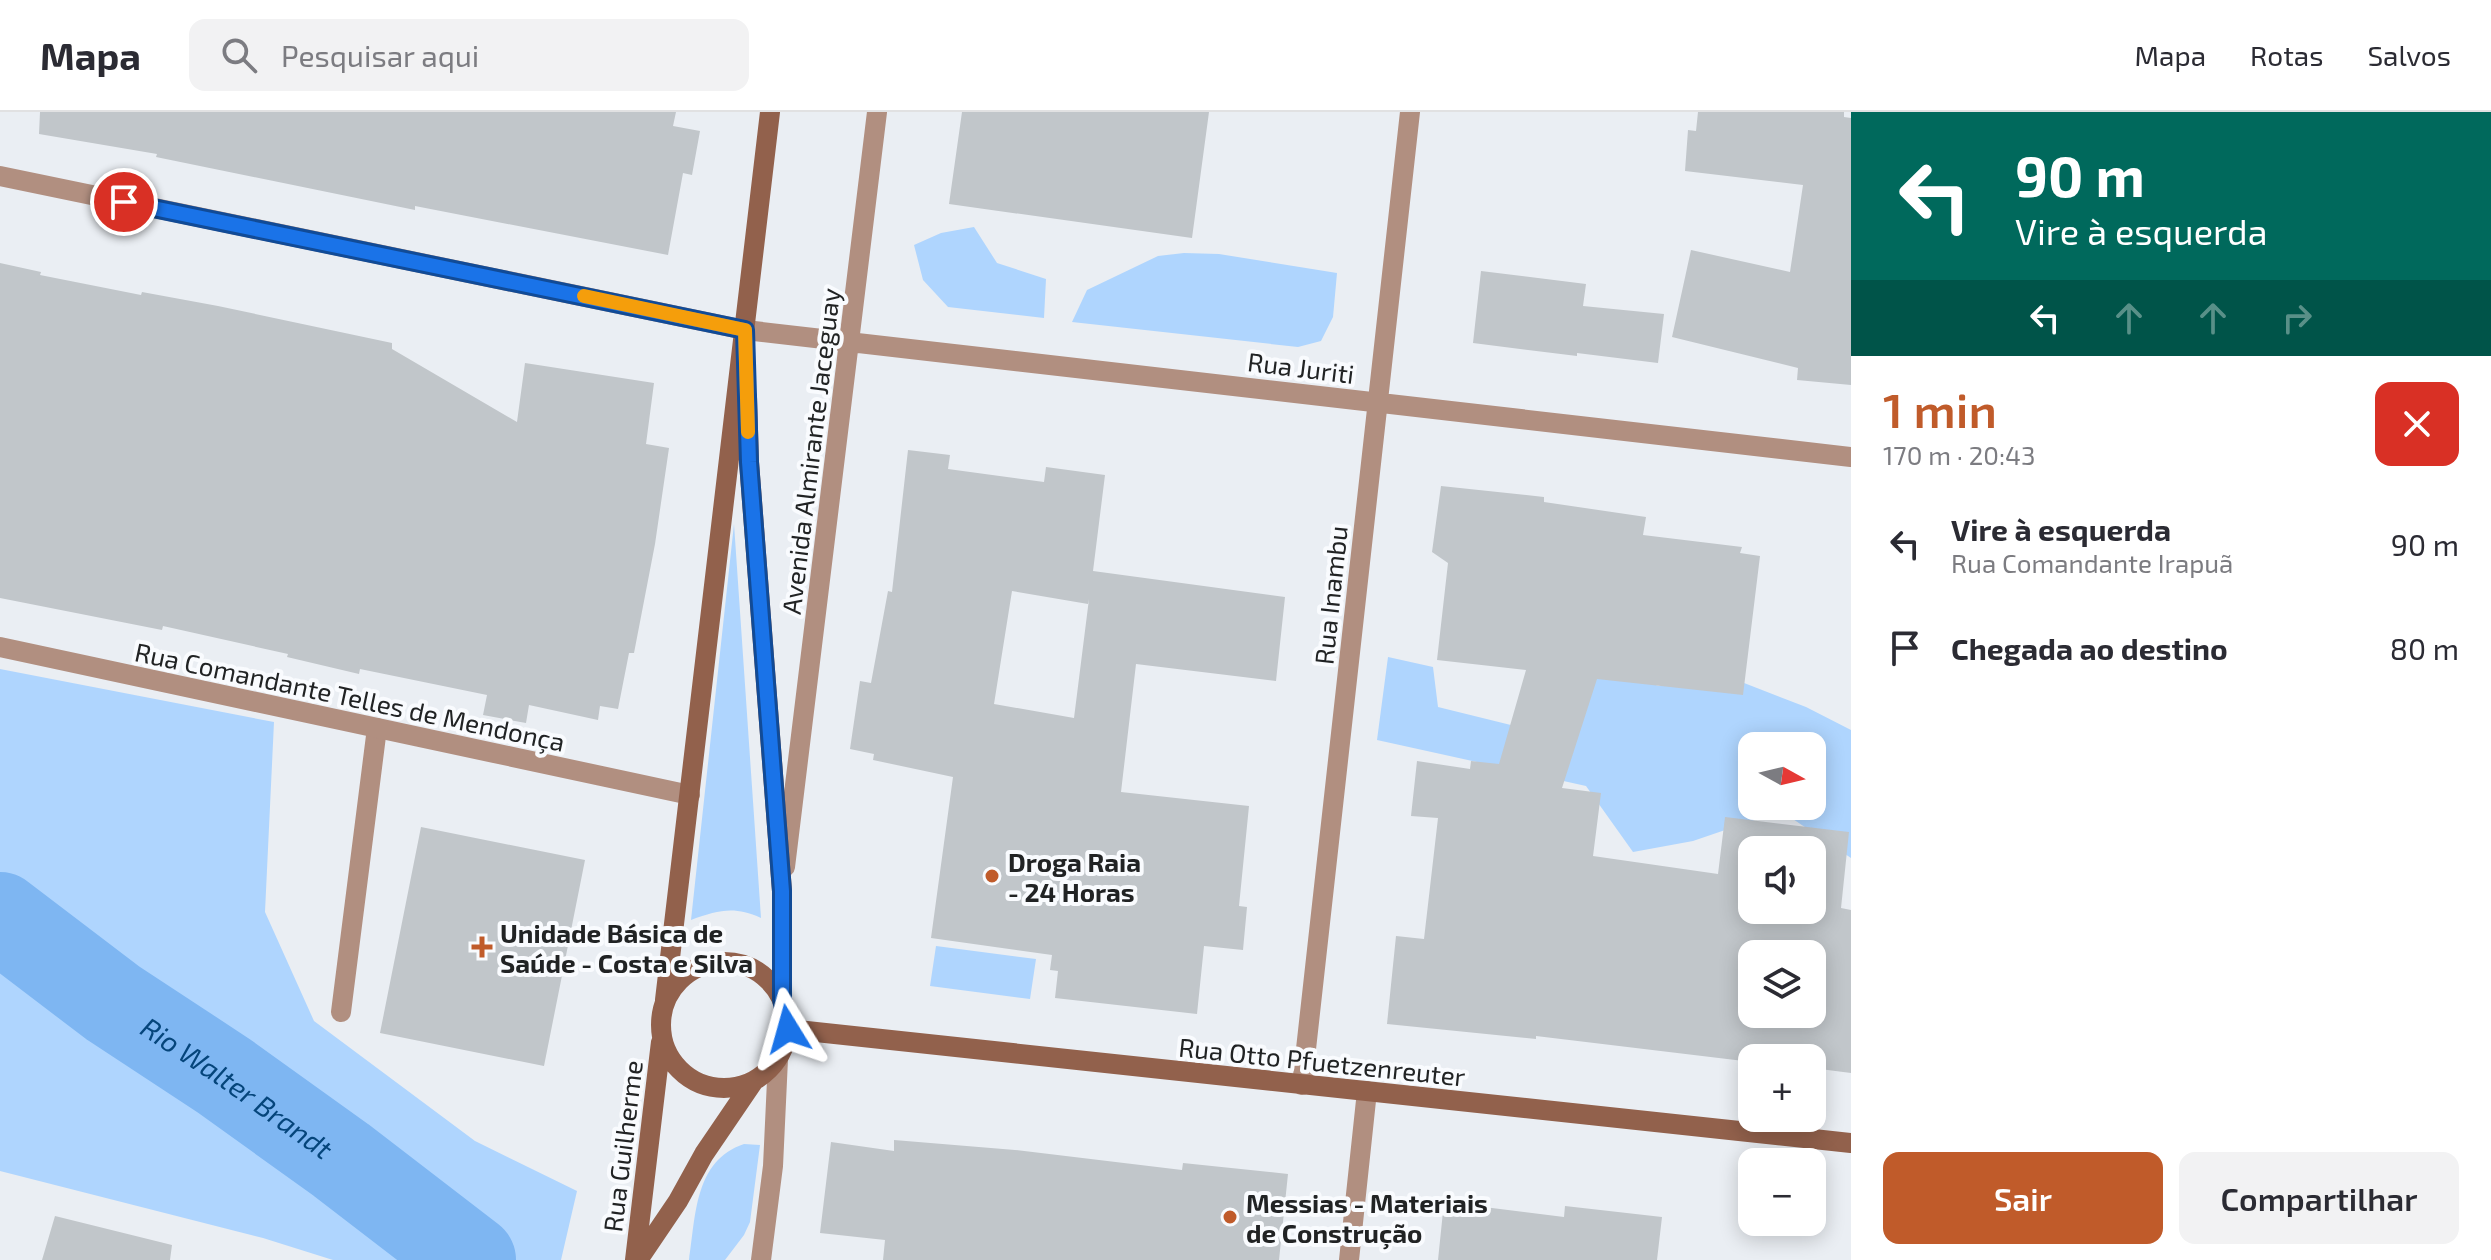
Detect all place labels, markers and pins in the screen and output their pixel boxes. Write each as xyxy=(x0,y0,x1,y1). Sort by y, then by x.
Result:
pin xyxy=(90,168,158,236)
place label: Droga Raia - 24 Horas xyxy=(1008,846,1141,907)
marker: Droga Raia - 24 Horas xyxy=(983,867,1001,885)
place label: Unidade Básica de Saúde - Costa e Silva xyxy=(500,917,753,978)
marker: Unidade Básica de Saúde - Costa e Silva xyxy=(471,936,493,958)
place label: Messias - Materiais de Construção xyxy=(1246,1187,1488,1250)
marker: Messias - Materiais de Construção xyxy=(1221,1208,1239,1226)

